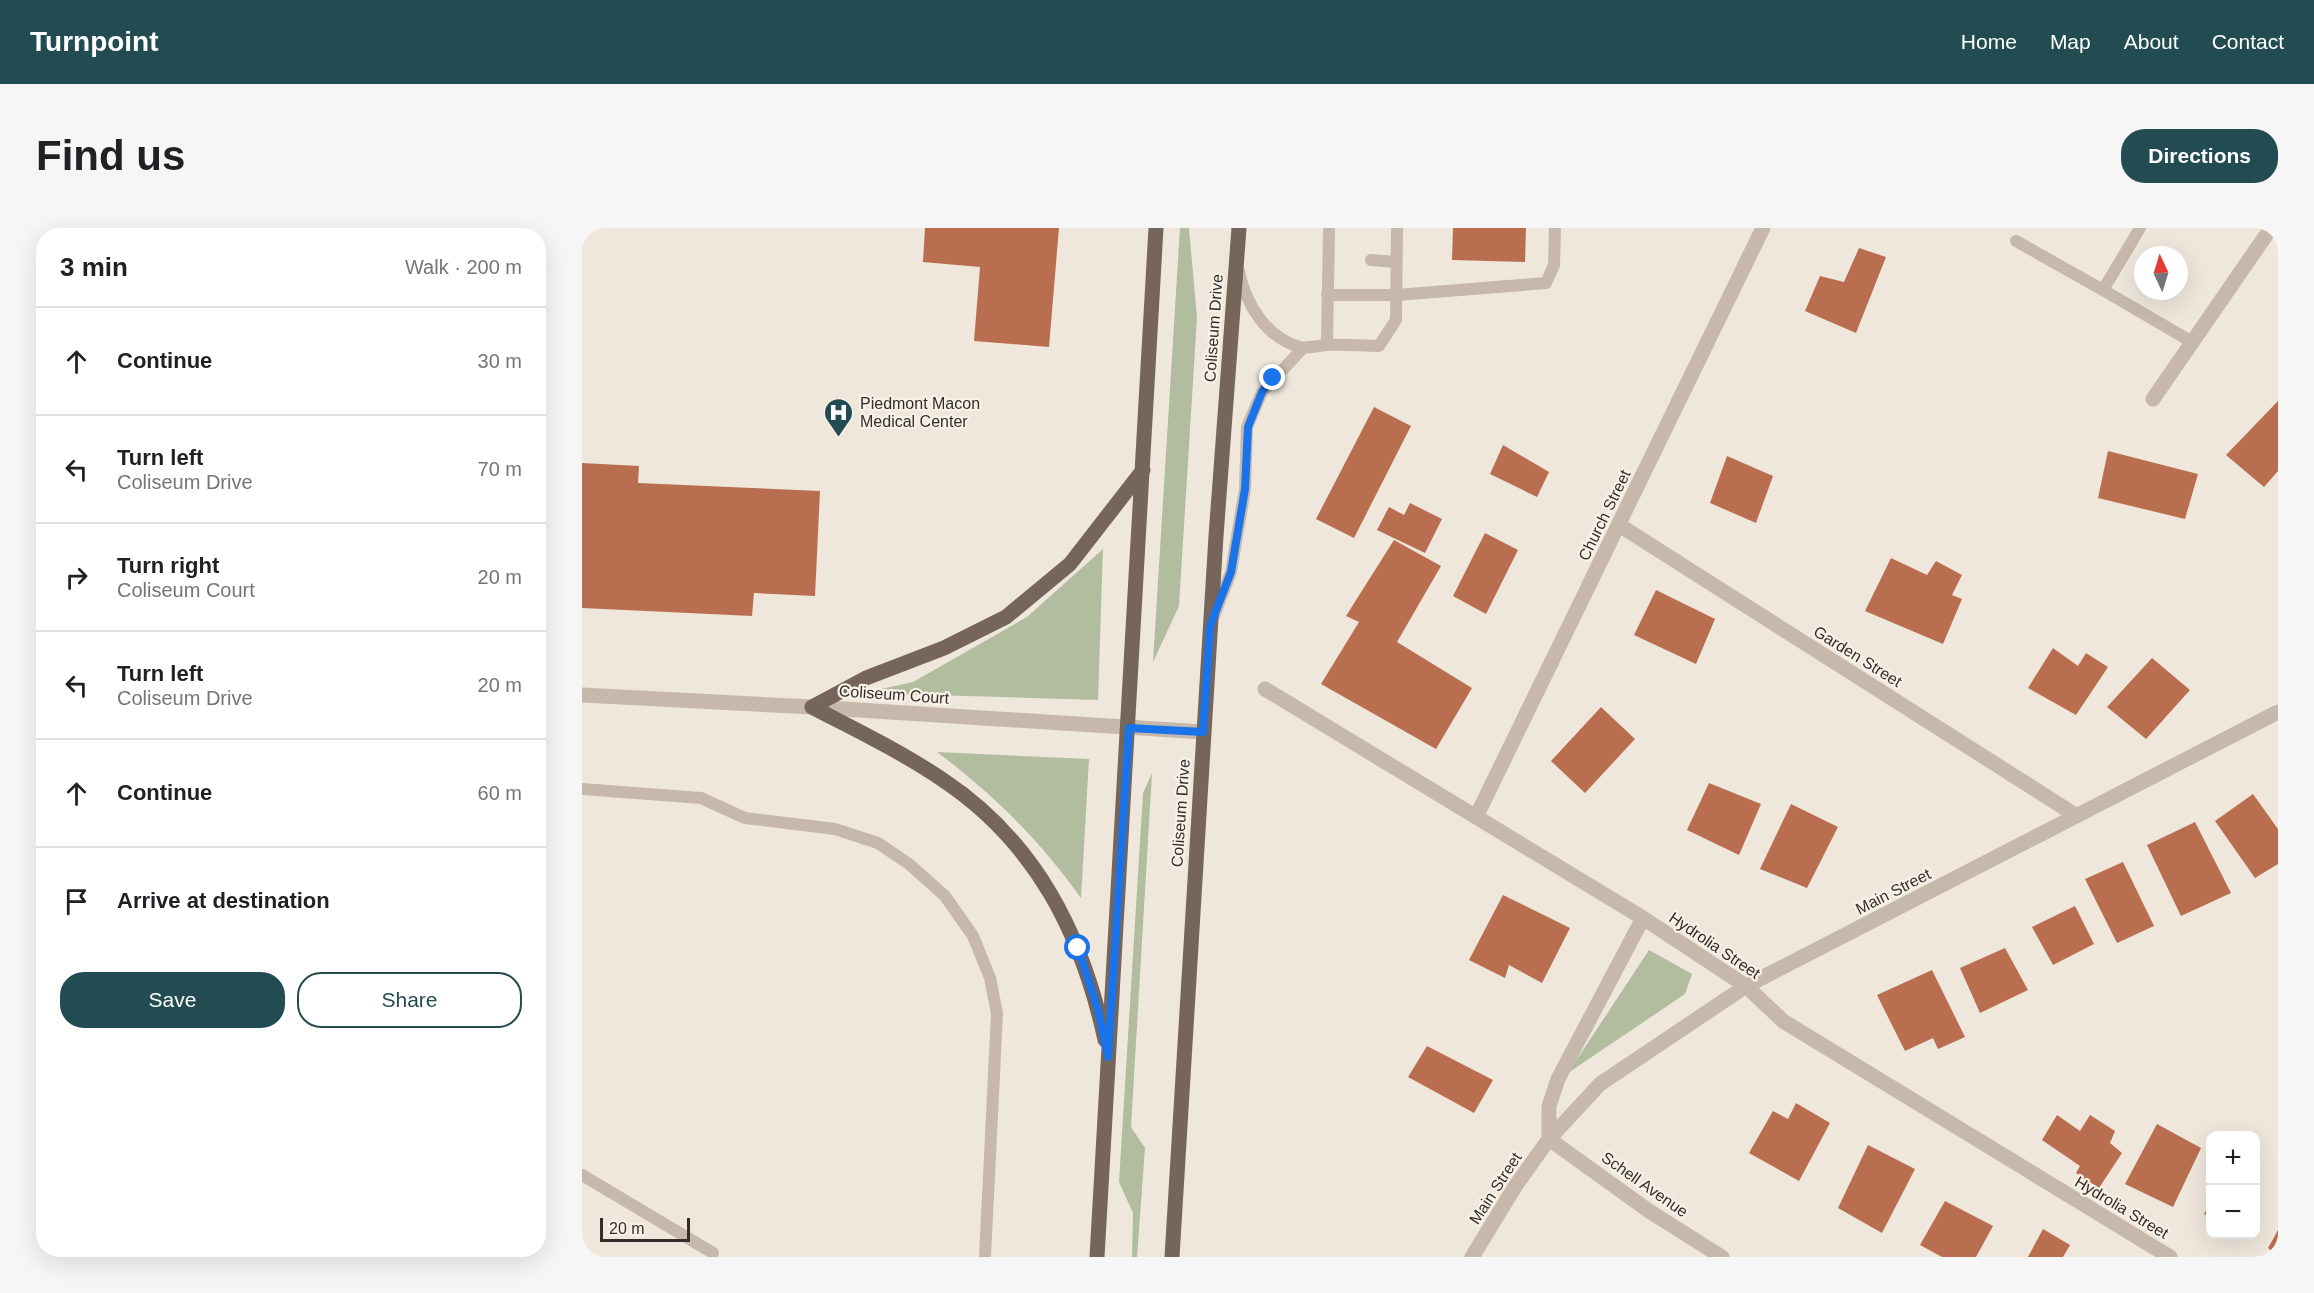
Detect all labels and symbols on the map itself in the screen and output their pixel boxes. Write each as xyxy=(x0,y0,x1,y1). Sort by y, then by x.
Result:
north arrow xyxy=(2134,246,2188,300)
street label: Coliseum Drive xyxy=(1201,273,1226,383)
route end xyxy=(1259,364,1285,390)
place label: Piedmont Macon Medical Center xyxy=(860,395,980,430)
hospital icon: Piedmont Macon Medical Center xyxy=(823,396,855,438)
street label: Church Street xyxy=(1575,467,1634,563)
street label: Garden Street xyxy=(1811,623,1905,691)
street label: Coliseum Court xyxy=(838,682,950,707)
street label: Coliseum Drive xyxy=(1168,758,1193,868)
street label: Main Street xyxy=(1853,865,1934,918)
street label: Hydrolia Street xyxy=(1666,909,1764,982)
route start xyxy=(1064,934,1090,960)
street label: Schell Avenue xyxy=(1598,1148,1691,1220)
street label: Main Street xyxy=(1466,1149,1525,1227)
street label: Hydrolia Street xyxy=(2072,1173,2172,1242)
scale bar xyxy=(600,1215,690,1242)

